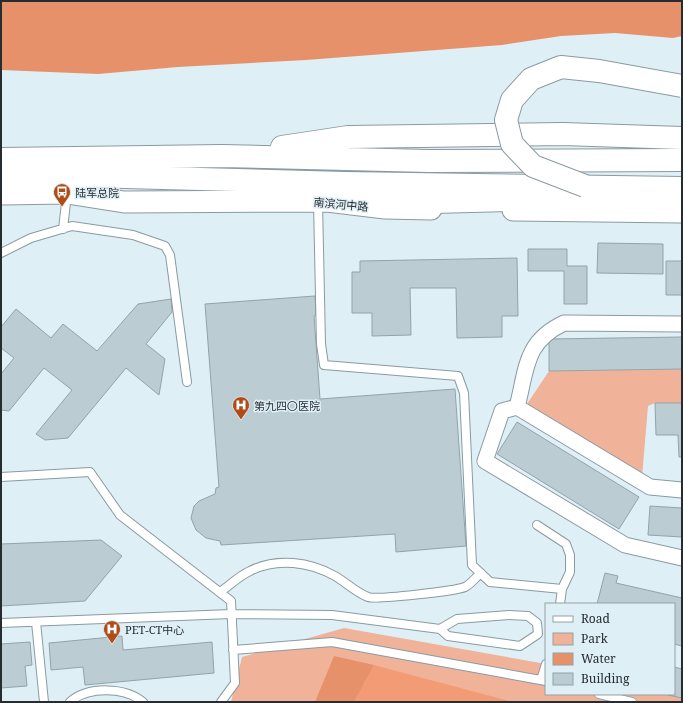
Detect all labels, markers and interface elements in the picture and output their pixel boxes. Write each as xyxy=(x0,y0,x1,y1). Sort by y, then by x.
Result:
bus stop icon: 陆军总院 xyxy=(52,182,72,207)
place label: 陆军总院 xyxy=(75,185,119,200)
street label: 南滨河中路 xyxy=(313,194,369,214)
hospital icon: 第九四〇医院 xyxy=(231,395,251,420)
place label: 第九四〇医院 xyxy=(254,398,320,413)
legend xyxy=(545,603,675,695)
text: Road xyxy=(581,610,611,627)
hospital icon: PET-CT中心 xyxy=(102,619,122,644)
place label: PET-CT中心 xyxy=(125,622,184,637)
text: Park xyxy=(581,630,609,647)
text: Water xyxy=(581,650,616,667)
text: Building xyxy=(581,670,630,687)

